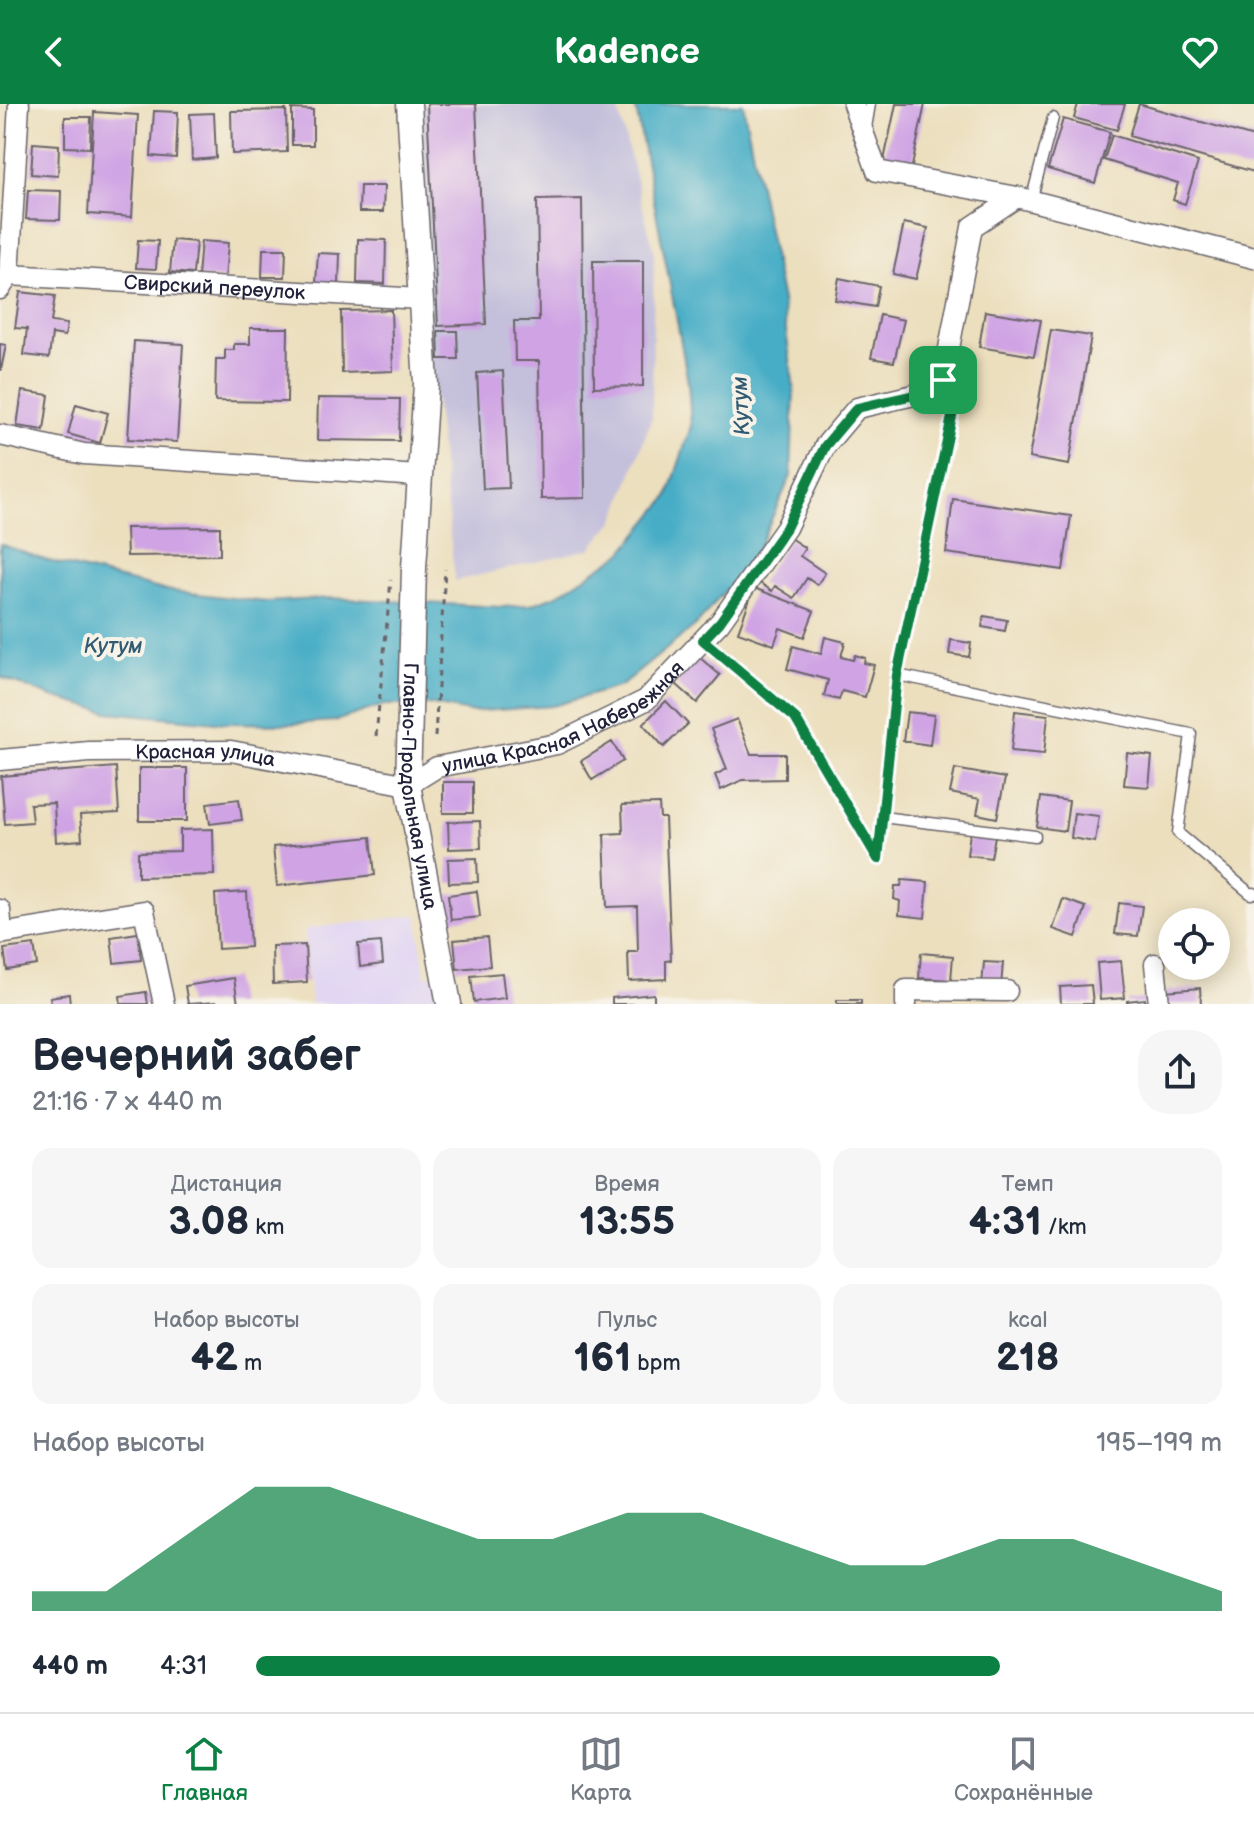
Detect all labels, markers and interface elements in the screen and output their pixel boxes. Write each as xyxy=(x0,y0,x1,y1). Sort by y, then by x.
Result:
icon: back xyxy=(32,30,76,74)
icon: heart xyxy=(1178,30,1222,74)
text: Kadence xyxy=(554,31,700,74)
street label: Свирский переулок xyxy=(123,271,306,305)
pin xyxy=(909,346,977,414)
icon: arrive xyxy=(921,358,965,402)
water label: Кутум xyxy=(726,376,757,436)
water label: Кутум xyxy=(83,633,143,660)
street label: улица Красная Набережная xyxy=(440,656,690,779)
street label: Главно-Продольная улица xyxy=(395,662,442,912)
street label: Красная улица xyxy=(135,740,278,772)
map controls xyxy=(1158,908,1230,980)
button: locate xyxy=(1158,908,1230,980)
text: Вечерний забег xyxy=(32,1030,361,1083)
button: share xyxy=(1138,1030,1222,1114)
text: 21:16 · 7 × 440 m xyxy=(32,1087,223,1118)
text: Дистанция xyxy=(171,1171,282,1198)
text: Время xyxy=(594,1171,660,1198)
text: Темп xyxy=(1002,1171,1054,1198)
text: 3.08 xyxy=(168,1198,249,1246)
text: 13:55 xyxy=(579,1198,675,1246)
text: 4:31 xyxy=(969,1198,1042,1246)
text: km xyxy=(249,1214,284,1241)
text: /km xyxy=(1042,1214,1087,1241)
text: Набор высоты xyxy=(153,1307,300,1334)
text: Пульс xyxy=(597,1307,657,1334)
text: kcal xyxy=(1008,1307,1047,1334)
text: 42 xyxy=(190,1334,238,1382)
text: 161 xyxy=(573,1334,631,1382)
text: 218 xyxy=(996,1334,1060,1382)
text: m xyxy=(238,1350,262,1377)
text: bpm xyxy=(631,1350,681,1377)
text: Набор высоты xyxy=(32,1428,205,1459)
text: 195–199 m xyxy=(1096,1428,1222,1459)
text: 440 m xyxy=(32,1651,108,1682)
text: 4:31 xyxy=(160,1651,207,1682)
tab: Главная xyxy=(161,1732,248,1807)
tab: Карта xyxy=(570,1732,632,1807)
tab: Сохранённые xyxy=(954,1732,1093,1807)

